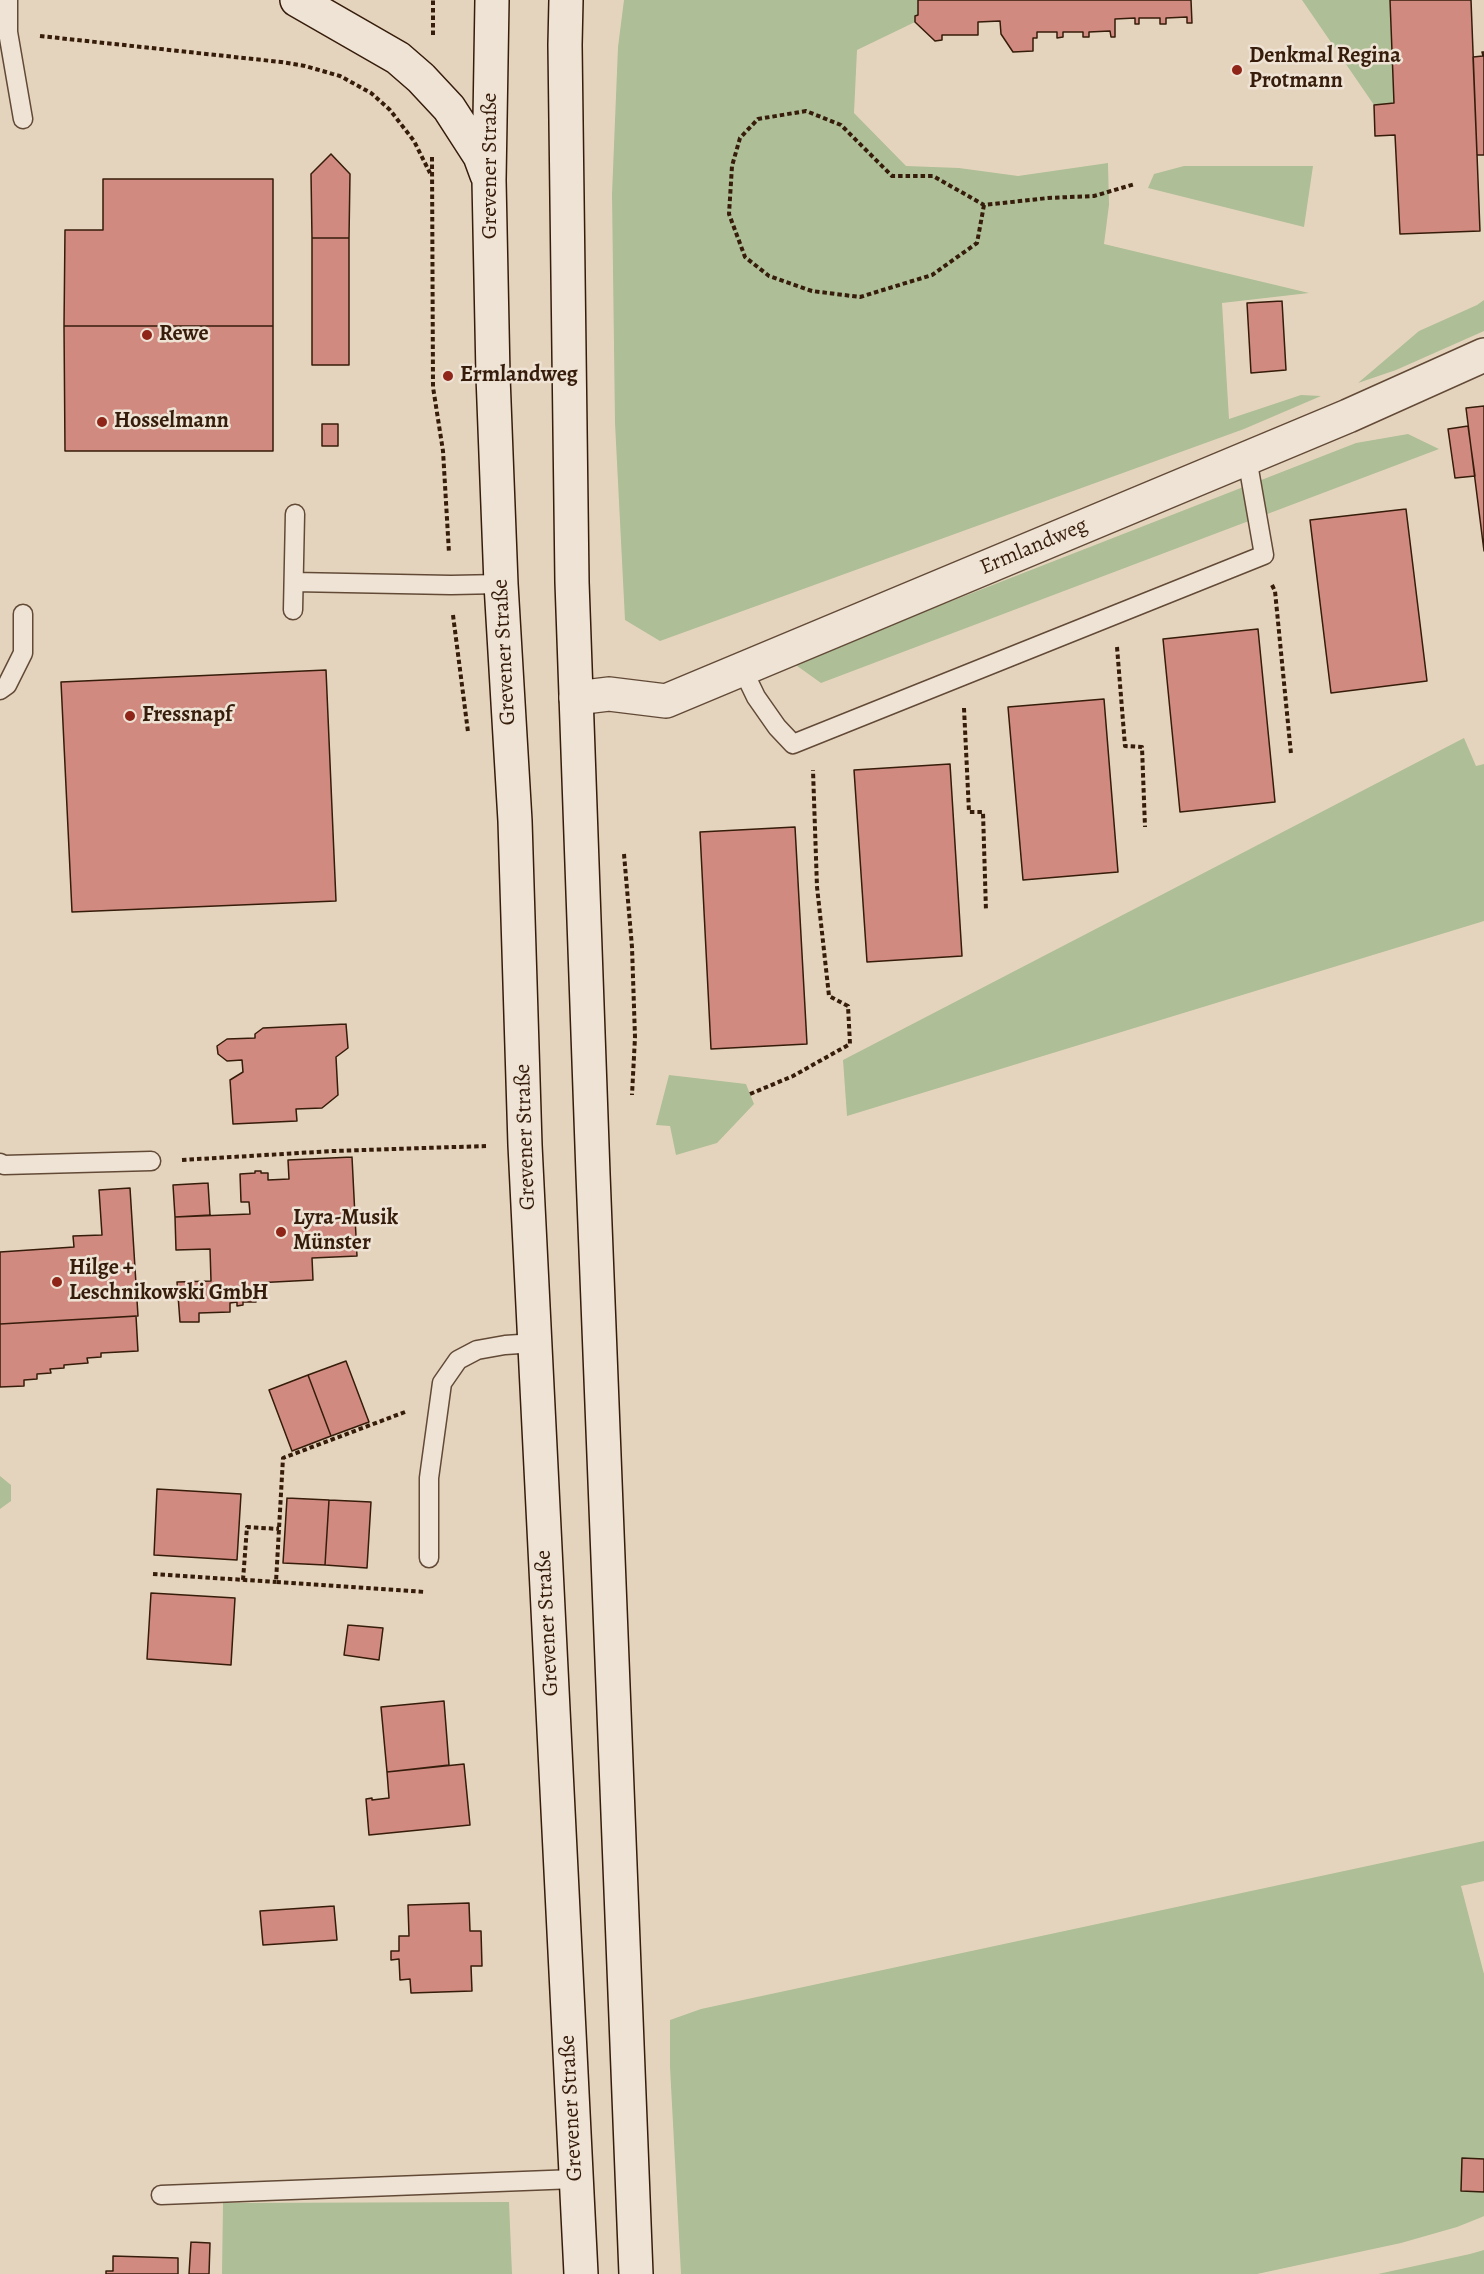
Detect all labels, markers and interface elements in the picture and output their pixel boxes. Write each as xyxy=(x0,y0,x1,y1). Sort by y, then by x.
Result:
place label: Denkmal Regina Protmann xyxy=(1249,44,1401,96)
marker: Denkmal Regina Protmann xyxy=(1230,63,1244,77)
street label: Grevener Straße xyxy=(478,93,504,239)
place label: Rewe xyxy=(159,322,209,348)
marker: Rewe xyxy=(140,328,154,342)
place label: Ermlandweg xyxy=(460,363,578,389)
marker: Ermlandweg xyxy=(441,369,455,383)
place label: Hosselmann xyxy=(114,409,229,435)
marker: Hosselmann xyxy=(95,415,109,429)
street label: Ermlandweg xyxy=(976,513,1092,581)
street label: Grevener Straße xyxy=(488,578,522,726)
place label: Fressnapf xyxy=(142,703,232,729)
marker: Fressnapf xyxy=(123,709,137,723)
street label: Grevener Straße xyxy=(510,1063,542,1211)
place label: Lyra-Musik Münster xyxy=(293,1206,398,1258)
marker: Lyra-Musik Münster xyxy=(274,1225,288,1239)
place label: Hilge + Leschnikowski GmbH xyxy=(69,1256,268,1308)
marker: Hilge + Leschnikowski GmbH xyxy=(50,1275,64,1289)
street label: Grevener Straße xyxy=(531,1549,565,1697)
street label: Grevener Straße xyxy=(555,2034,589,2182)

